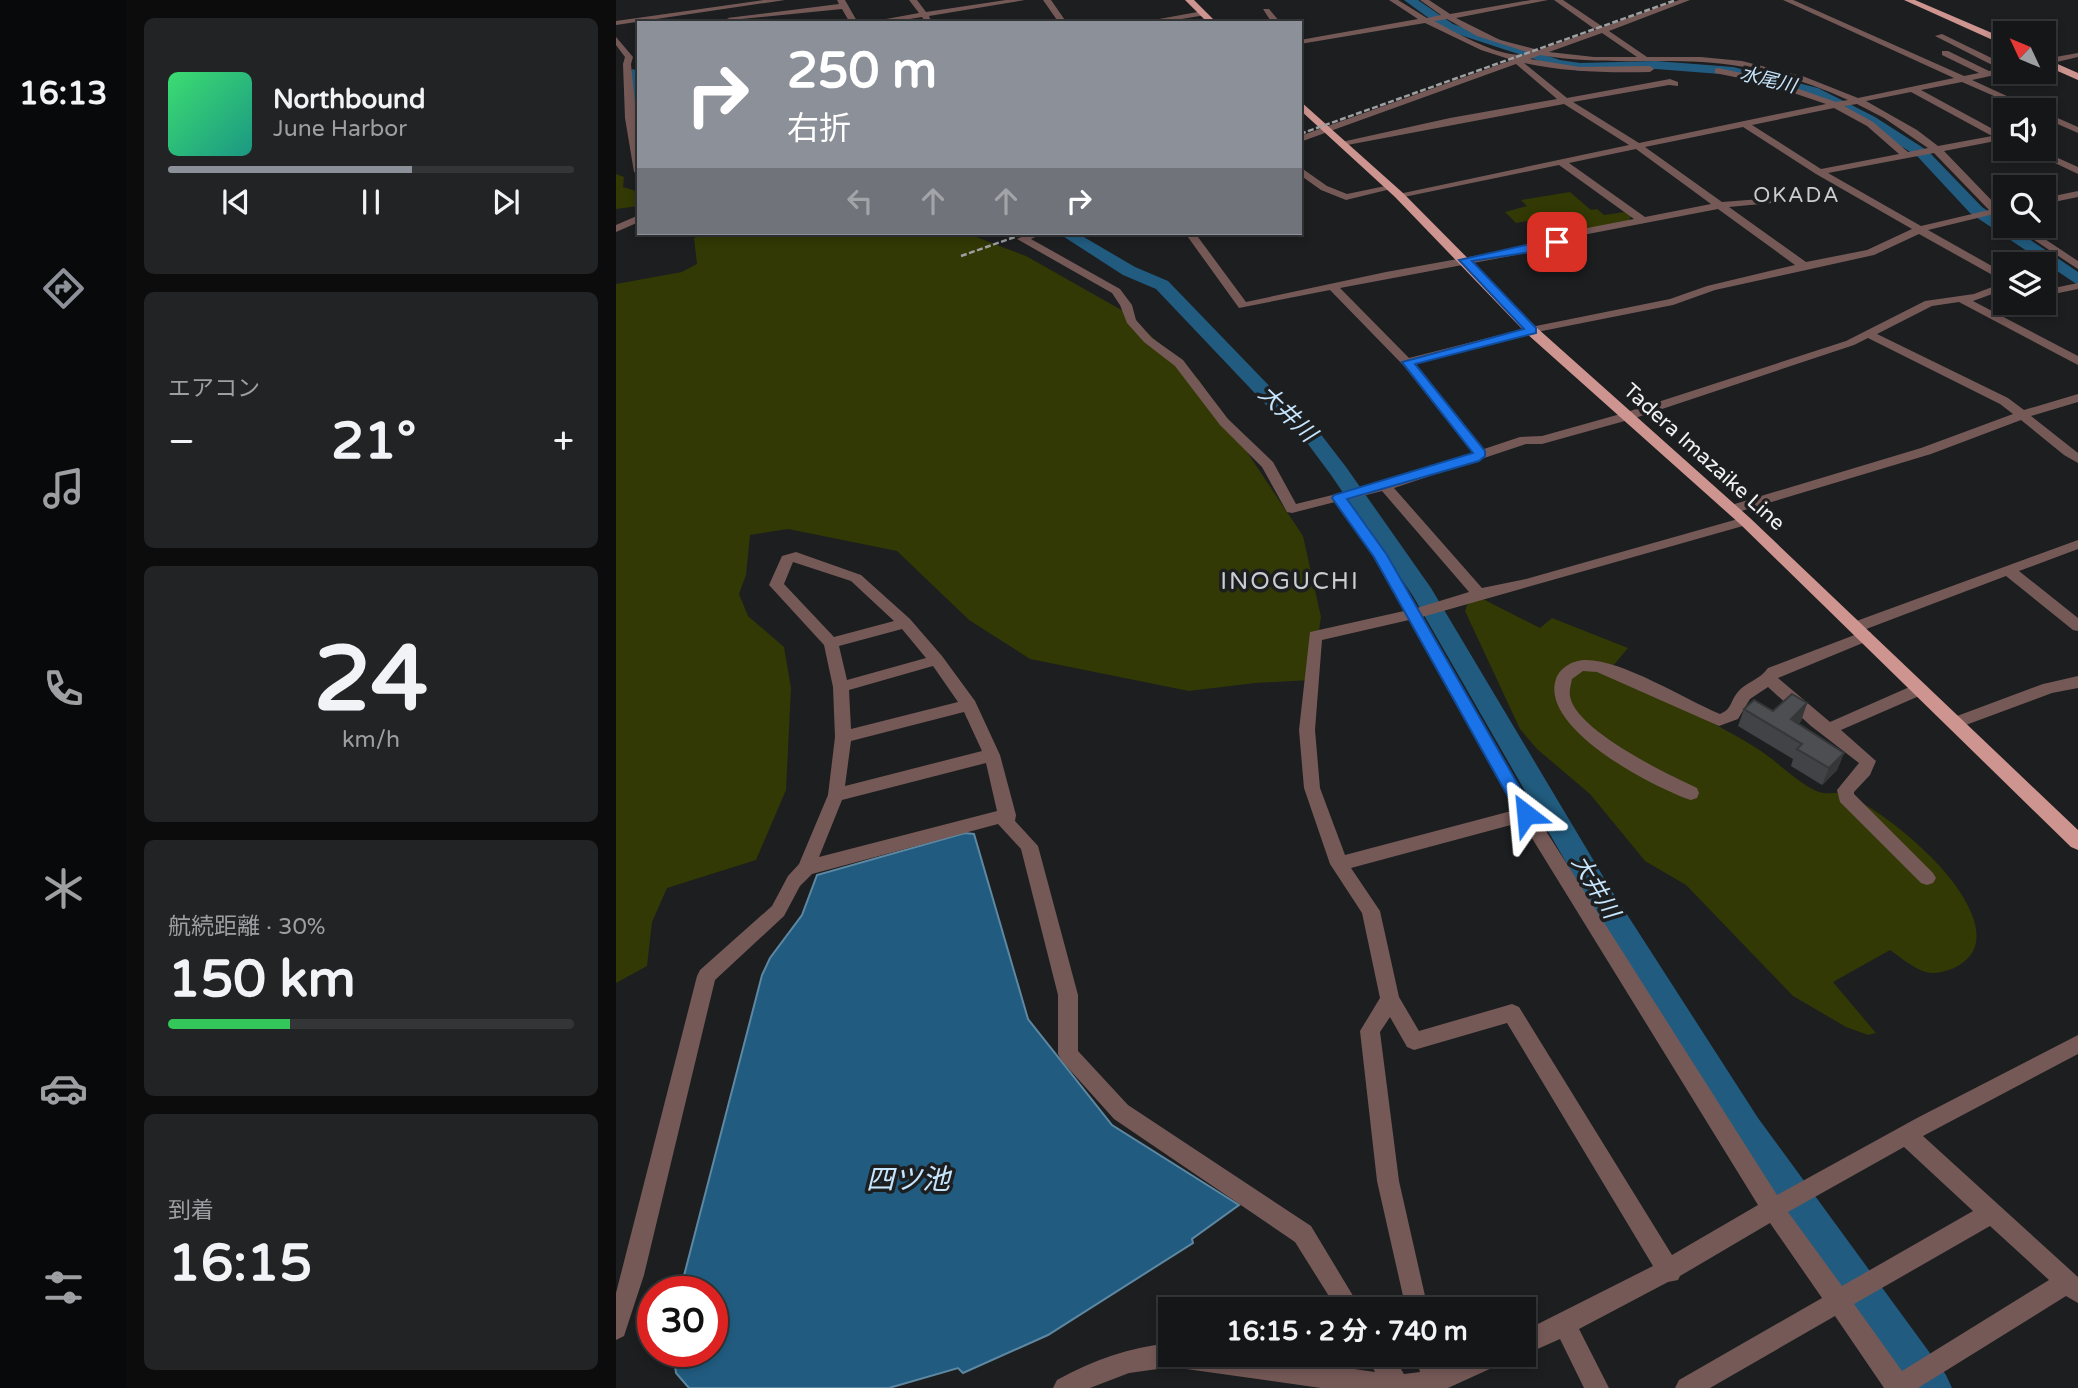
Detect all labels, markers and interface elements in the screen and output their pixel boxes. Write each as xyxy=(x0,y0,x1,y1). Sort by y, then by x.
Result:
north arrow xyxy=(1993,21,2056,84)
map controls xyxy=(1993,21,2056,315)
text: 250 m xyxy=(787,42,937,101)
icon: right xyxy=(672,49,763,140)
water label: 水尾川 xyxy=(1738,62,1800,98)
text: 16:13 xyxy=(19,75,107,113)
text: Northbound xyxy=(273,84,425,115)
button: sound xyxy=(1993,98,2056,161)
text: 右折 xyxy=(787,110,851,148)
text: June Harbor xyxy=(273,115,407,143)
button: search xyxy=(1993,175,2056,238)
icon: left xyxy=(841,182,879,220)
icon: ahead xyxy=(914,182,952,220)
icon: ahead xyxy=(987,182,1025,220)
icon: right xyxy=(1060,182,1098,220)
icon: previous xyxy=(217,183,255,221)
icon: pause xyxy=(352,183,390,221)
icon: next xyxy=(487,183,525,221)
district label: OKADA xyxy=(1753,183,1841,208)
pin xyxy=(1527,212,1587,272)
icon: arrive xyxy=(1538,223,1576,261)
button: layers xyxy=(1993,252,2056,315)
icon: directions xyxy=(39,264,88,313)
text: エアコン xyxy=(168,375,260,403)
street label: Tadera Imazaike Line xyxy=(1618,378,1790,536)
water label: 大井川 xyxy=(1252,380,1324,450)
text: 21° xyxy=(331,410,416,473)
text: − xyxy=(168,419,195,465)
text: + xyxy=(553,419,574,465)
icon: music xyxy=(39,464,88,513)
district label: INOGUCHI xyxy=(1220,567,1360,596)
text: 24 xyxy=(314,625,428,735)
icon: phone xyxy=(39,664,88,713)
text: km/h xyxy=(342,726,400,754)
position arrow xyxy=(1489,777,1563,851)
water label: 大井川 xyxy=(1565,850,1626,926)
icon: climate xyxy=(39,864,88,913)
text: 航続距離 · 30% xyxy=(168,913,326,941)
text: 150 km xyxy=(168,948,356,1011)
icon: car xyxy=(39,1064,88,1113)
water label: 四ツ池 xyxy=(866,1163,953,1197)
text: 到着 xyxy=(168,1197,214,1225)
text: 16:15 xyxy=(168,1232,312,1295)
icon: filters xyxy=(39,1263,88,1312)
speed limit sign: 30 xyxy=(637,1276,728,1367)
text: 16:15 · 2 分 · 740 m xyxy=(1226,1316,1468,1347)

